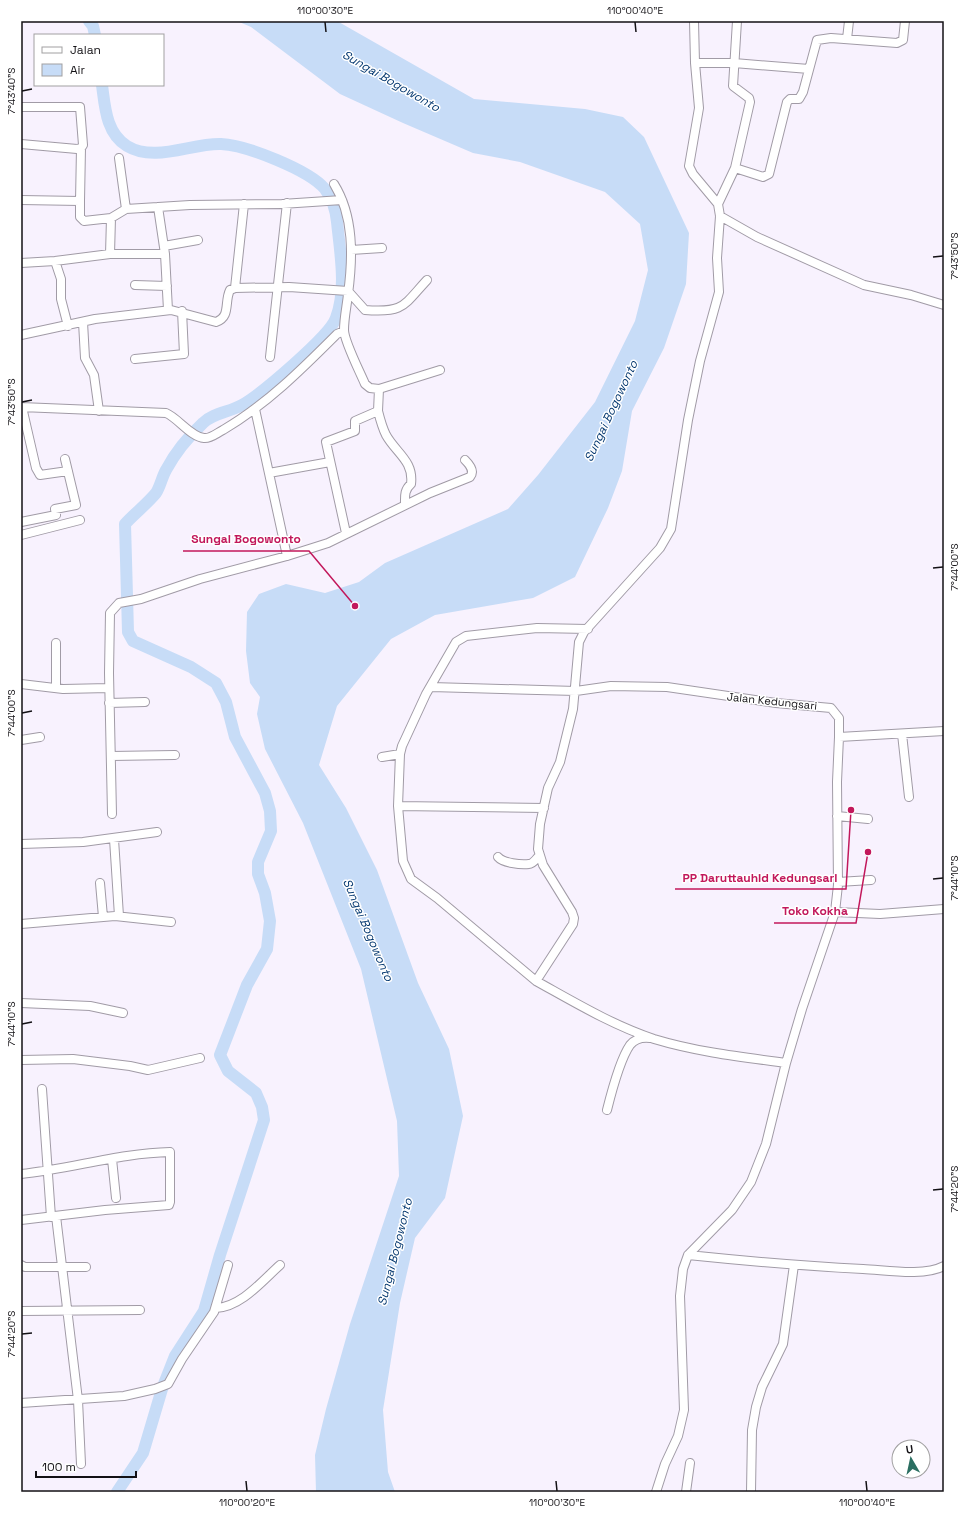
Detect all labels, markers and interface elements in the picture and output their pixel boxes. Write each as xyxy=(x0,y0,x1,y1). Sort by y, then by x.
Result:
text: 110°00'30"E xyxy=(297,4,353,17)
text: 110°00'40"E xyxy=(607,4,663,17)
legend xyxy=(34,34,164,86)
text: Jalan xyxy=(70,42,101,58)
water label: Sungai Bogowonto xyxy=(339,47,443,116)
text: Air xyxy=(70,62,86,78)
text: 7°43'40"S xyxy=(5,68,18,114)
text: 7°43'50"S xyxy=(948,232,961,280)
water label: Sungai Bogowonto xyxy=(581,357,642,464)
text: 7°43'50"S xyxy=(5,378,18,426)
callout: Sungai Bogowonto xyxy=(183,527,309,551)
text: Sungai Bogowonto xyxy=(191,531,301,547)
text: 7°44'00"S xyxy=(948,543,961,591)
text: 7°44'00"S xyxy=(5,689,18,737)
street label: Jalan Kedungsari xyxy=(726,689,818,713)
text: 7°44'10"S xyxy=(948,855,961,901)
callout: PP Daruttauhid Kedungsari xyxy=(675,865,846,889)
text: PP Daruttauhid Kedungsari xyxy=(683,870,837,886)
water label: Sungai Bogowonto xyxy=(339,876,397,984)
callout: Toko Kokha xyxy=(774,899,856,923)
text: Toko Kokha xyxy=(782,903,848,919)
text: 7°44'10"S xyxy=(5,1001,18,1047)
text: 7°44'20"S xyxy=(948,1166,961,1212)
water label: Sungai Bogowonto xyxy=(374,1196,416,1307)
text: 7°44'20"S xyxy=(5,1311,18,1357)
north arrow xyxy=(891,1439,931,1479)
text: U xyxy=(905,1442,914,1457)
scale bar xyxy=(36,1453,136,1479)
text: 100 m xyxy=(42,1459,76,1475)
text: 110°00'20"E xyxy=(219,1496,275,1509)
text: 110°00'30"E xyxy=(529,1496,585,1509)
text: 110°00'40"E xyxy=(839,1496,895,1509)

